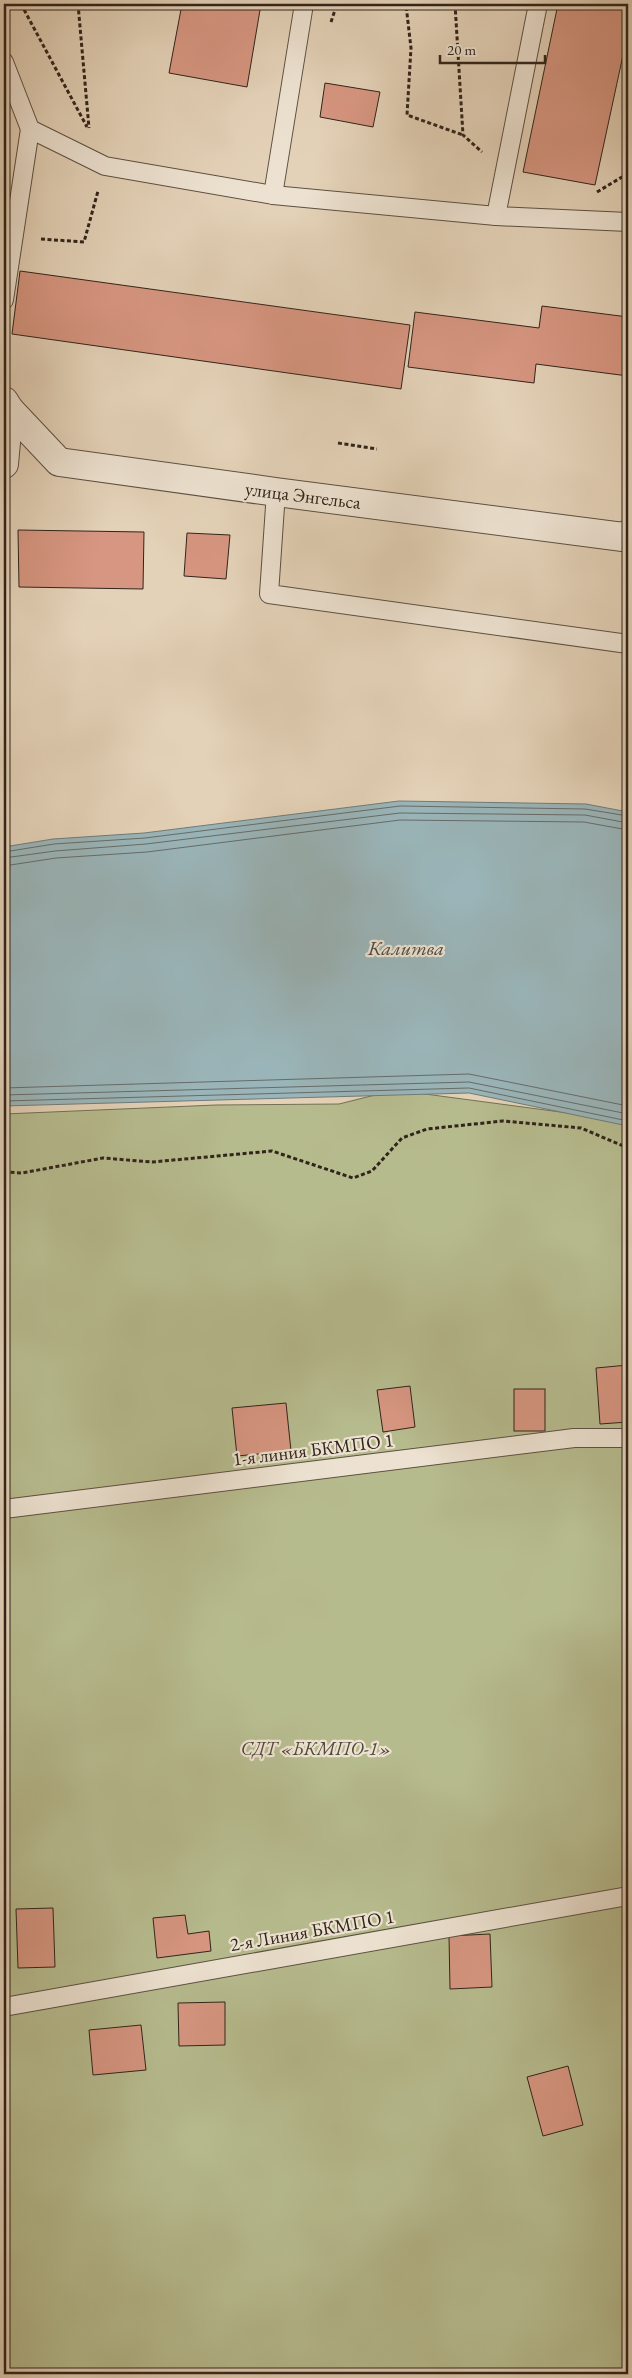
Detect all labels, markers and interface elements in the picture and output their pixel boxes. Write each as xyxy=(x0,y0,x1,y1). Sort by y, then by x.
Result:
scale bar xyxy=(440,32,544,64)
text: 20 m xyxy=(447,40,476,59)
street label: улица Энгельса xyxy=(244,476,363,515)
water label: Калитва xyxy=(367,935,444,961)
street label: 1-я линия БКМПО 1 xyxy=(231,1427,395,1472)
park label: СДТ «БКМПО-1» xyxy=(241,1736,391,1761)
street label: 2-я Линия БКМПО 1 xyxy=(228,1904,396,1957)

